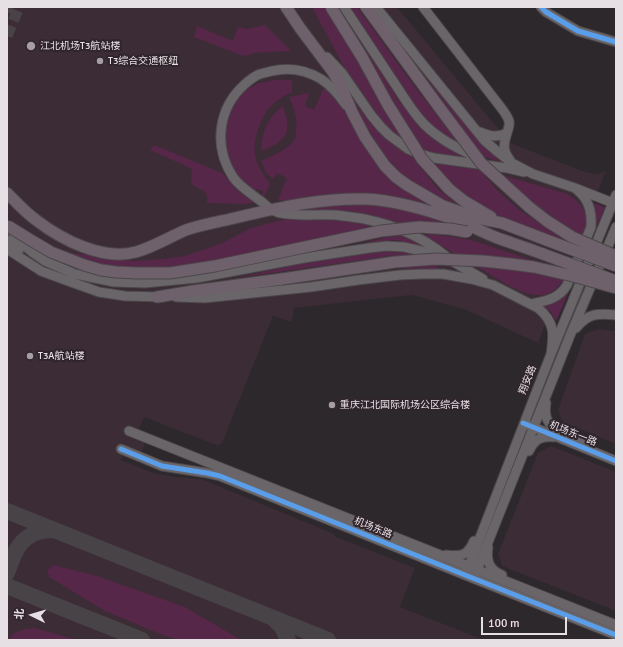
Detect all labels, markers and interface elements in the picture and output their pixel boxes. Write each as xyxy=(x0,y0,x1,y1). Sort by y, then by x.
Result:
marker: 江北机场T3航站楼 xyxy=(25,40,37,52)
place label: 江北机场T3航站楼 xyxy=(40,40,120,52)
place label: T3综合交通枢纽 xyxy=(108,55,178,67)
marker: T3综合交通枢纽 xyxy=(95,56,105,66)
place label: T3A航站楼 xyxy=(38,350,84,362)
marker: T3A航站楼 xyxy=(25,351,35,361)
street label: 翔安路 xyxy=(517,364,539,396)
place label: 重庆江北国际机场公区综合楼 xyxy=(340,399,470,411)
marker: 重庆江北国际机场公区综合楼 xyxy=(327,400,337,410)
street label: 机场东一路 xyxy=(548,419,598,449)
street label: 机场东路 xyxy=(352,515,394,541)
north arrow xyxy=(12,595,52,635)
text: 北 xyxy=(13,608,27,620)
scale bar xyxy=(483,609,569,635)
text: 100 m xyxy=(488,616,520,631)

